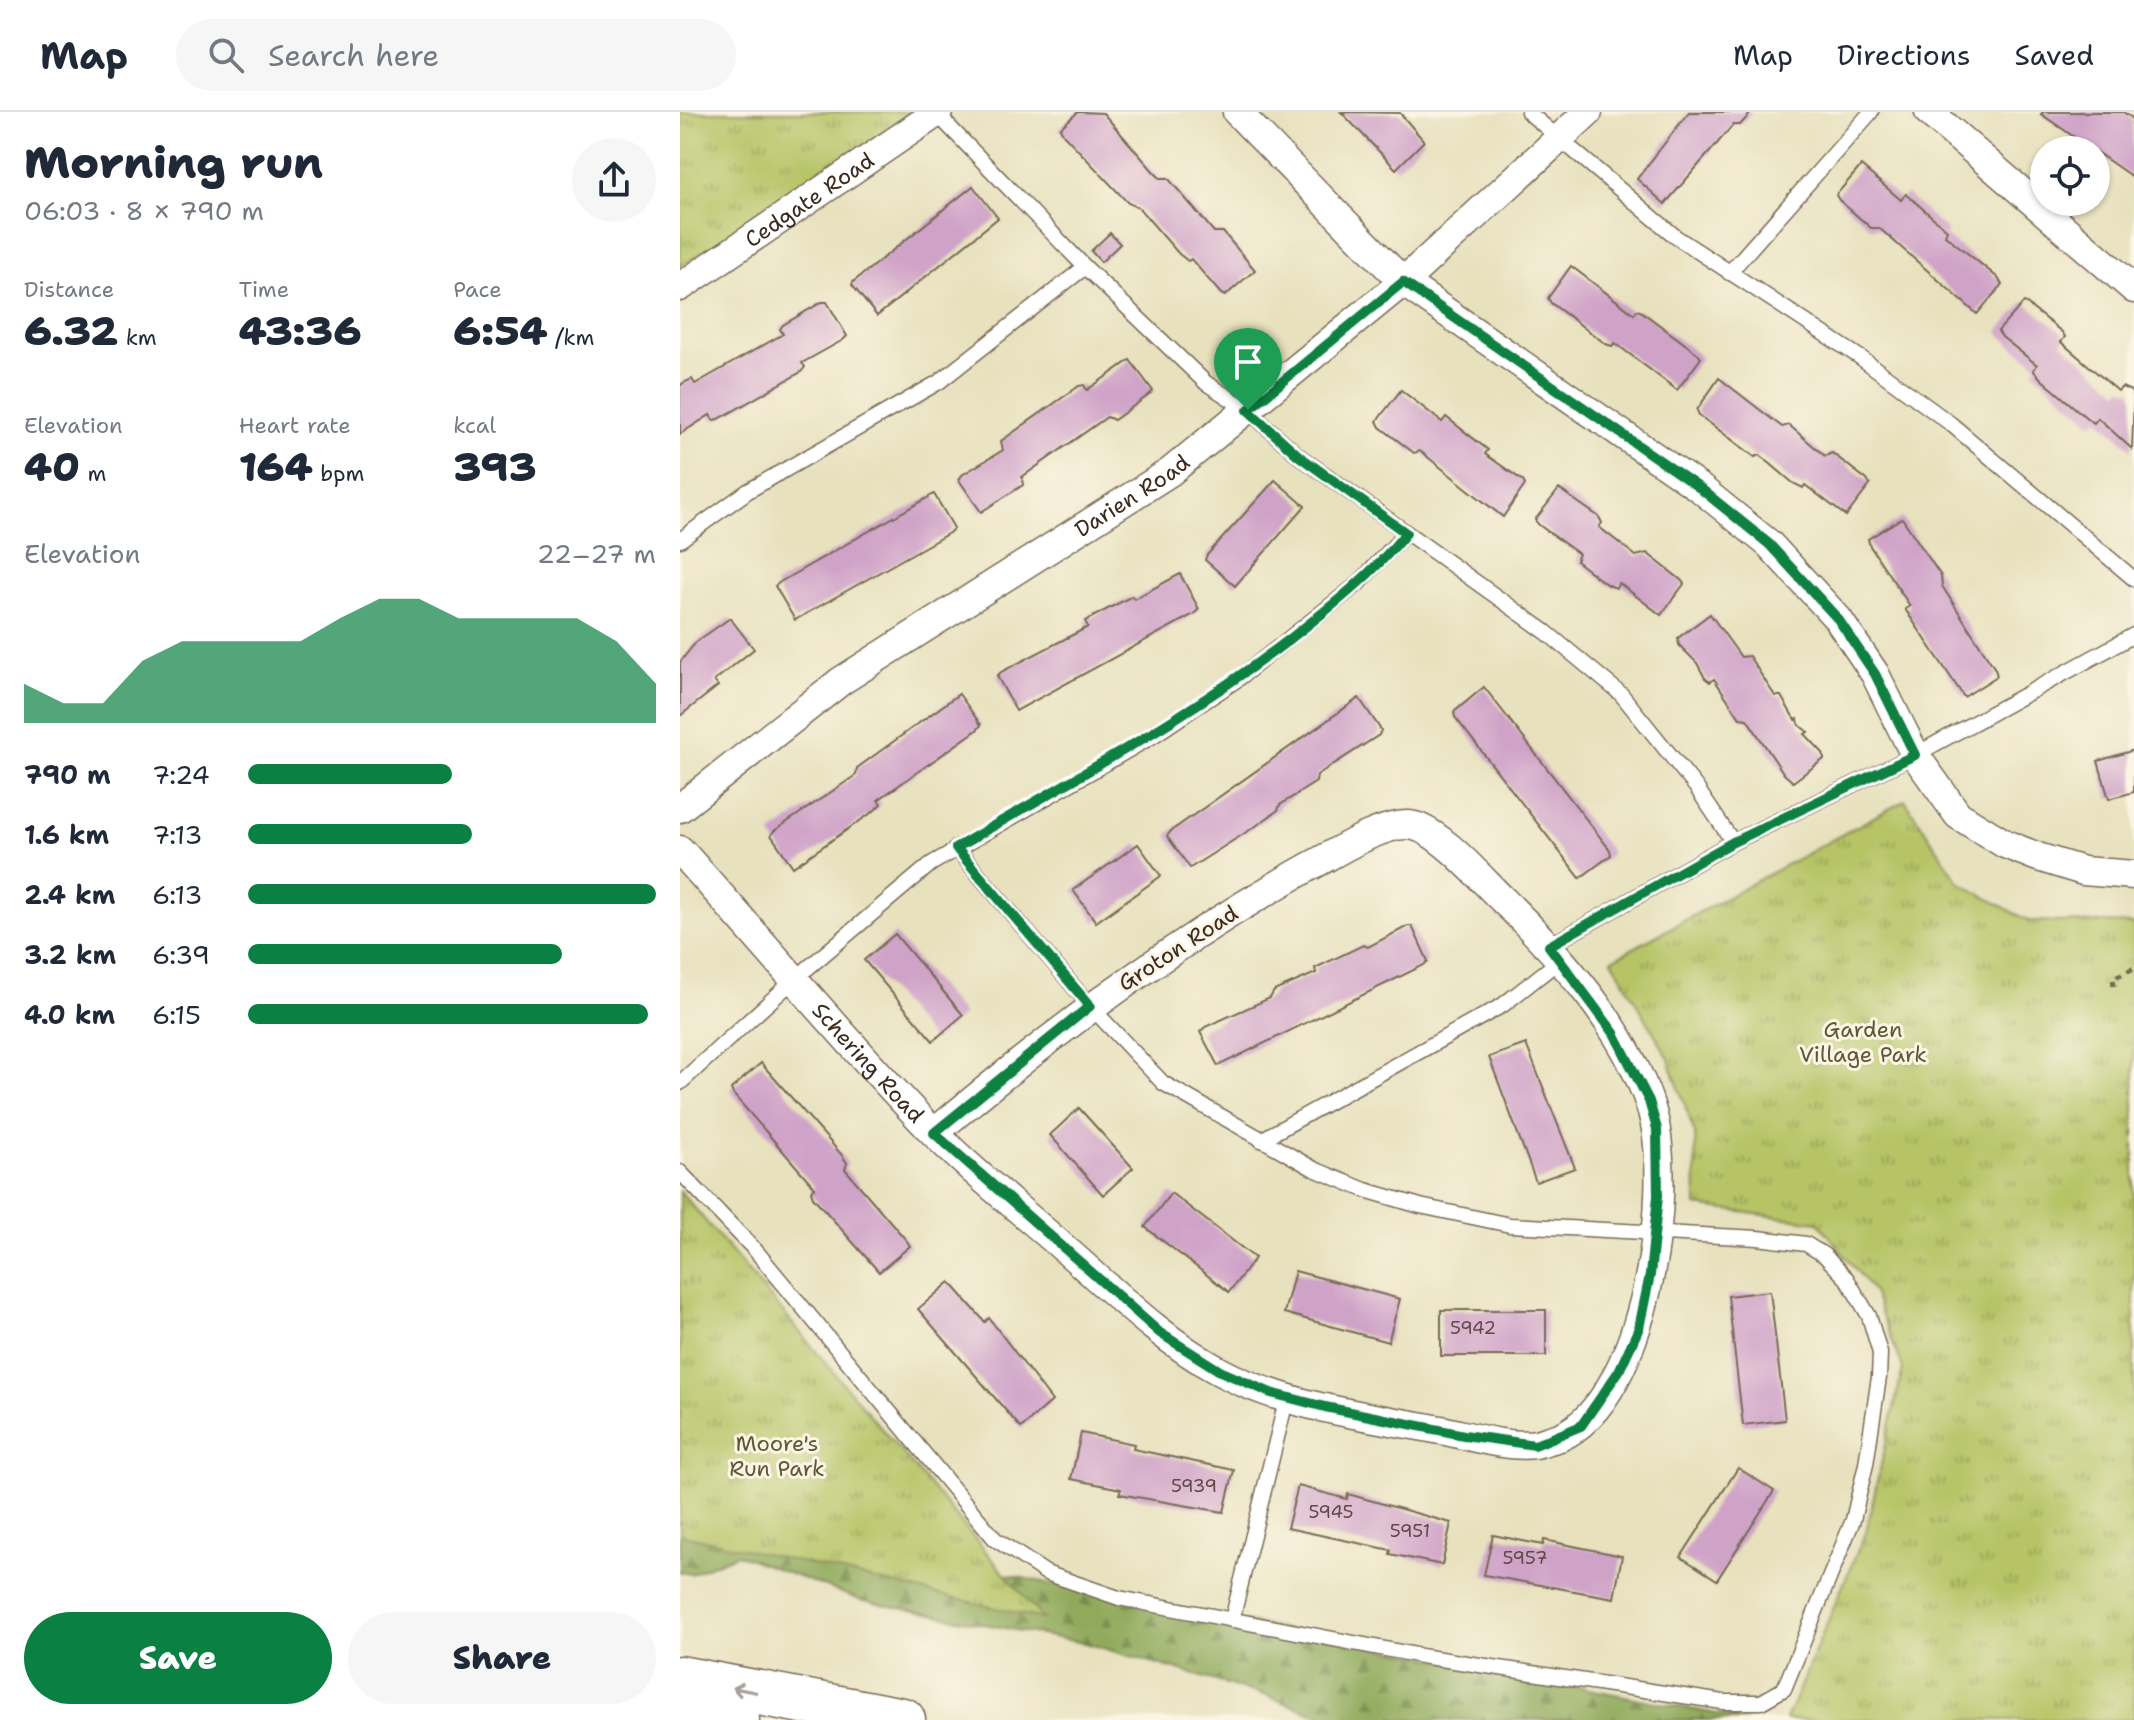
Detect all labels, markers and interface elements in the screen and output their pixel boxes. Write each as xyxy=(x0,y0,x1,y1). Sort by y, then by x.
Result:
search box xyxy=(176,19,736,91)
text: Map xyxy=(40,30,128,81)
icon: search xyxy=(204,33,248,77)
text: Search here xyxy=(268,35,439,76)
text: Map xyxy=(1733,36,1793,74)
text: Directions xyxy=(1837,36,1971,74)
text: Saved xyxy=(2015,36,2094,74)
text: Morning run xyxy=(24,133,323,192)
map controls xyxy=(2030,136,2110,216)
button: locate xyxy=(2030,136,2110,216)
button: share xyxy=(572,138,656,222)
street label: Cedgate Road xyxy=(739,145,879,254)
text: 06:03 · 8 × 790 m xyxy=(24,193,264,228)
text: Distance xyxy=(24,275,114,304)
text: Time xyxy=(239,275,289,304)
text: Pace xyxy=(453,275,502,304)
text: 6.32 xyxy=(24,304,118,358)
text: 43:36 xyxy=(239,304,361,358)
text: 6:54 xyxy=(453,304,548,358)
text: km xyxy=(118,323,157,352)
text: /km xyxy=(548,323,594,352)
pin xyxy=(1214,328,1282,410)
icon: arrive xyxy=(1226,340,1270,384)
text: Elevation xyxy=(24,411,122,440)
text: Heart rate xyxy=(239,411,351,440)
text: kcal xyxy=(453,411,496,440)
text: 40 xyxy=(24,440,80,494)
text: 164 xyxy=(239,440,313,494)
text: 393 xyxy=(453,440,537,494)
street label: Darien Road xyxy=(1069,448,1195,544)
text: m xyxy=(80,459,106,488)
text: bpm xyxy=(313,459,365,488)
text: Elevation xyxy=(24,536,140,571)
text: 22–27 m xyxy=(537,536,656,571)
text: 790 m xyxy=(24,757,111,792)
text: 7:24 xyxy=(152,757,210,792)
text: 1.6 km xyxy=(24,817,109,852)
text: 7:13 xyxy=(152,817,202,852)
text: 2.4 km xyxy=(24,877,115,912)
text: 6:13 xyxy=(152,877,202,912)
street label: Groton Road xyxy=(1112,898,1244,998)
text: 3.2 km xyxy=(24,937,116,972)
text: 6:39 xyxy=(152,937,210,972)
street label: Schering Road xyxy=(806,996,931,1129)
text: 4.0 km xyxy=(24,997,115,1032)
text: 6:15 xyxy=(152,997,201,1032)
park label: Garden Village Park xyxy=(1799,1015,1927,1069)
house number: 5942 xyxy=(1450,1316,1496,1340)
park label: Moore's Run Park xyxy=(729,1429,825,1483)
house number: 5939 xyxy=(1171,1474,1217,1498)
house number: 5945 xyxy=(1308,1500,1354,1524)
house number: 5951 xyxy=(1390,1519,1430,1543)
house number: 5957 xyxy=(1502,1546,1548,1570)
button: Save xyxy=(24,1612,332,1704)
button: Share xyxy=(348,1612,656,1704)
one-way arrow xyxy=(732,1682,757,1697)

